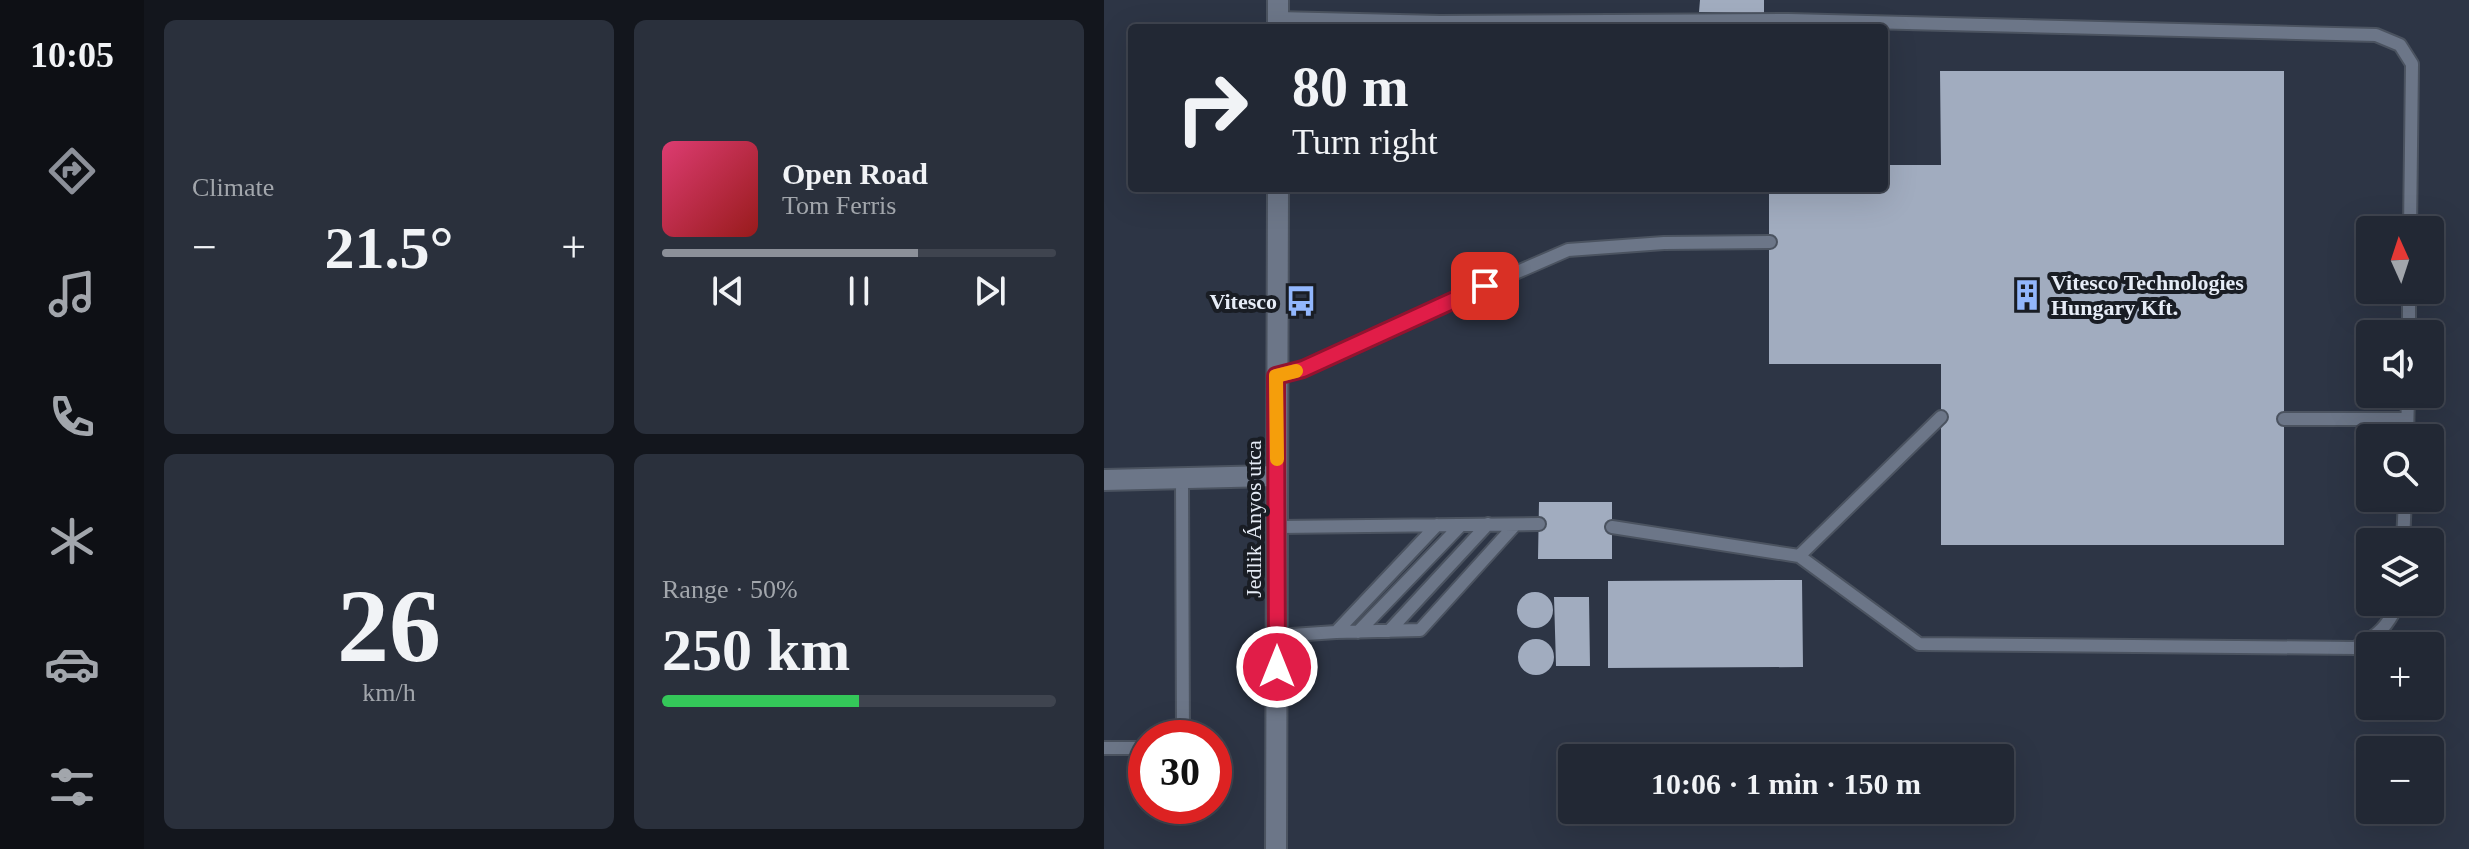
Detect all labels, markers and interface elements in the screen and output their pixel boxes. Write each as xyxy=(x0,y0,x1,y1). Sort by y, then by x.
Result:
text: 10:05 xyxy=(30,35,114,75)
icon: right xyxy=(1160,56,1264,160)
text: 80 m xyxy=(1292,56,1409,118)
text: Turn right xyxy=(1292,122,1438,162)
icon: directions xyxy=(44,143,100,199)
text: Open Road xyxy=(782,157,928,190)
text: Climate xyxy=(192,173,274,202)
text: Tom Ferris xyxy=(782,191,896,220)
text: 21.5° xyxy=(325,215,454,281)
north arrow xyxy=(2356,216,2444,304)
map controls xyxy=(2356,216,2444,824)
text: − xyxy=(192,223,217,272)
text: + xyxy=(561,223,586,272)
pin xyxy=(1451,252,1519,320)
icon: arrive xyxy=(1463,264,1507,308)
icon: music xyxy=(44,266,100,322)
icon: previous xyxy=(706,269,750,313)
icon: pause xyxy=(837,269,881,313)
icon: next xyxy=(968,269,1012,313)
place label: Vitesco Technologies Hungary Kft. xyxy=(2051,270,2244,320)
building icon: Vitesco Technologies Hungary Kft. xyxy=(2010,278,2044,312)
bus stop icon: Vitesco xyxy=(1284,284,1318,318)
place label: Vitesco xyxy=(1209,289,1277,314)
button: sound xyxy=(2356,320,2444,408)
icon: phone xyxy=(44,389,100,445)
button: search xyxy=(2356,424,2444,512)
street label: Jedlik Ányos utca xyxy=(1241,440,1266,598)
icon: climate xyxy=(44,513,100,569)
button: layers xyxy=(2356,528,2444,616)
text: 26 xyxy=(337,568,441,683)
text: Range · 50% xyxy=(662,575,798,604)
text: 250 km xyxy=(662,617,850,683)
position arrow xyxy=(1235,625,1319,709)
button: + xyxy=(2356,632,2444,720)
icon: car xyxy=(44,636,100,692)
text: km/h xyxy=(362,678,416,707)
speed limit sign: 30 xyxy=(1128,720,1232,824)
button: − xyxy=(2356,736,2444,824)
icon: filters xyxy=(44,759,100,815)
text: 10:06 · 1 min · 150 m xyxy=(1651,767,1921,800)

